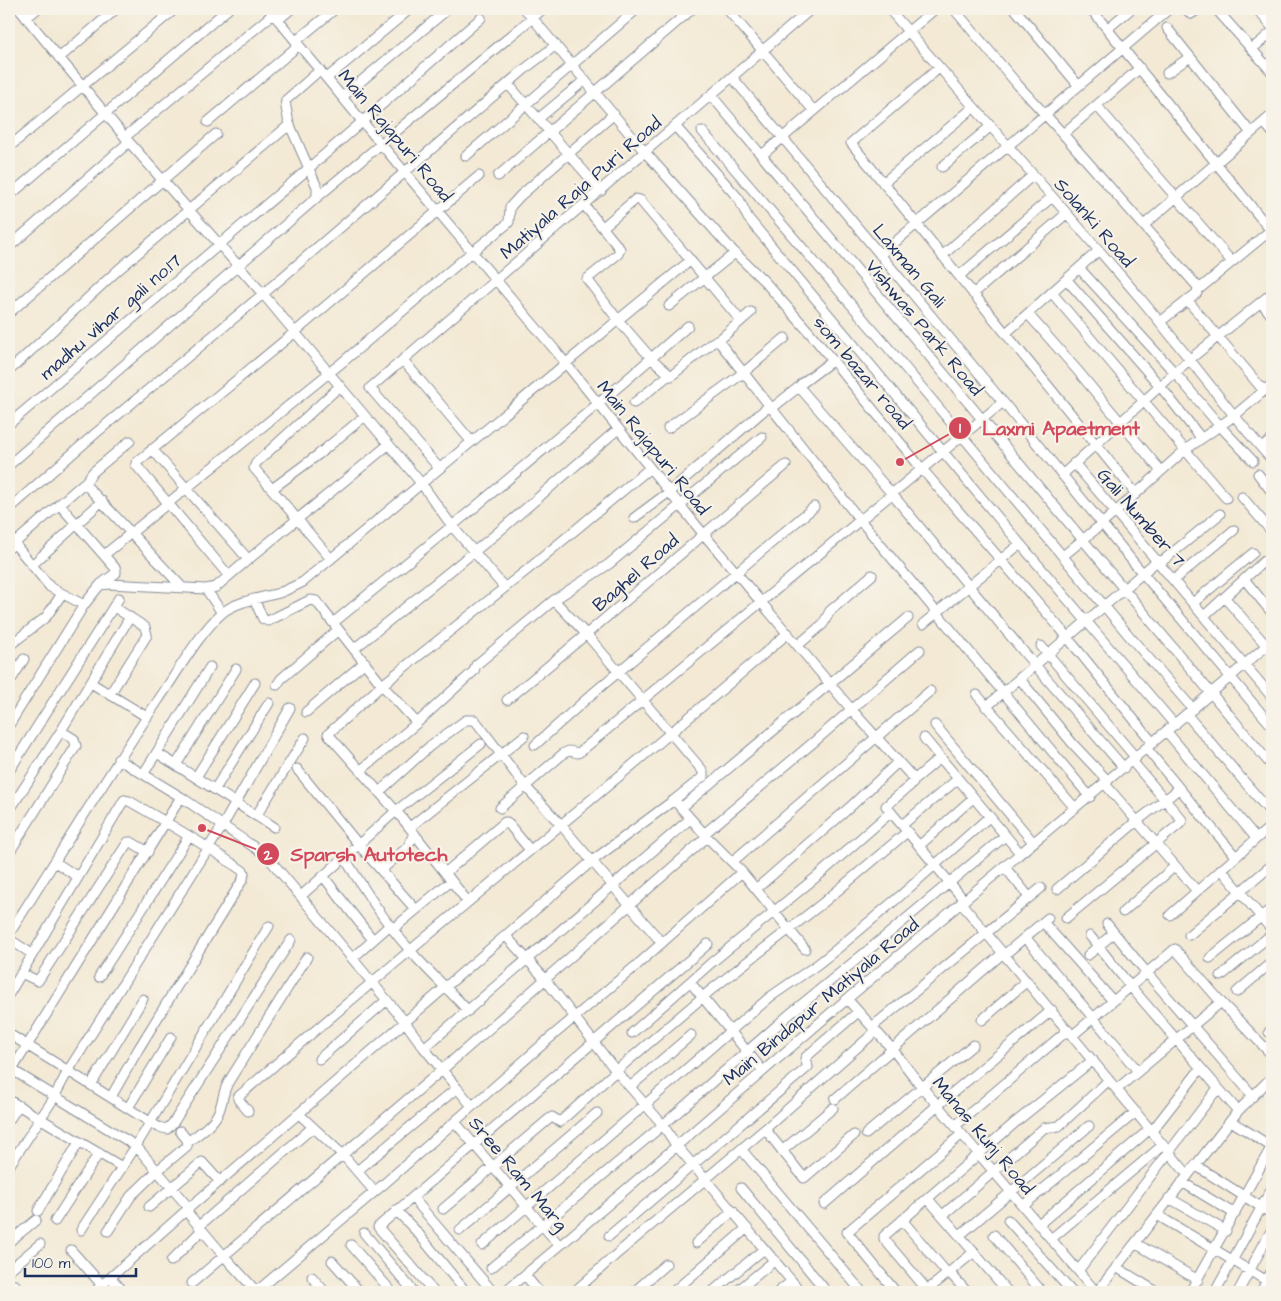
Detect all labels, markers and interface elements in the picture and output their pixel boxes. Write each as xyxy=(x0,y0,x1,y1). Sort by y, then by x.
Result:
street label: Main Rajapuri Road xyxy=(331,64,459,209)
street label: Matiyala Raja Puri Road xyxy=(494,110,669,267)
street label: Solanki Road xyxy=(1047,172,1141,274)
street label: Laxman Gali xyxy=(866,218,952,314)
street label: madhu vihar gali no.17 xyxy=(34,247,189,387)
street label: Vishwas Park Road xyxy=(859,254,989,402)
street label: som bazar road xyxy=(806,310,918,436)
street label: Main Rajapuri Road xyxy=(590,375,716,521)
callout: Laxmi Apaetment xyxy=(947,410,1150,445)
text: Laxmi Apaetment xyxy=(982,415,1141,443)
text: 1 xyxy=(959,418,961,439)
street label: Gali Number 7 xyxy=(1090,463,1192,574)
street label: Baghel Road xyxy=(587,528,686,619)
callout: Sparsh Autotech xyxy=(256,837,458,872)
text: Sparsh Autotech xyxy=(290,841,449,869)
text: 2 xyxy=(263,845,273,866)
street label: Main Bindapur Matiyala Road xyxy=(717,912,926,1093)
street label: Manas Kunj Road xyxy=(925,1071,1041,1201)
street label: Sree Ram Marg xyxy=(461,1111,574,1238)
scale bar xyxy=(25,1246,136,1278)
text: 100 m xyxy=(32,1253,71,1274)

